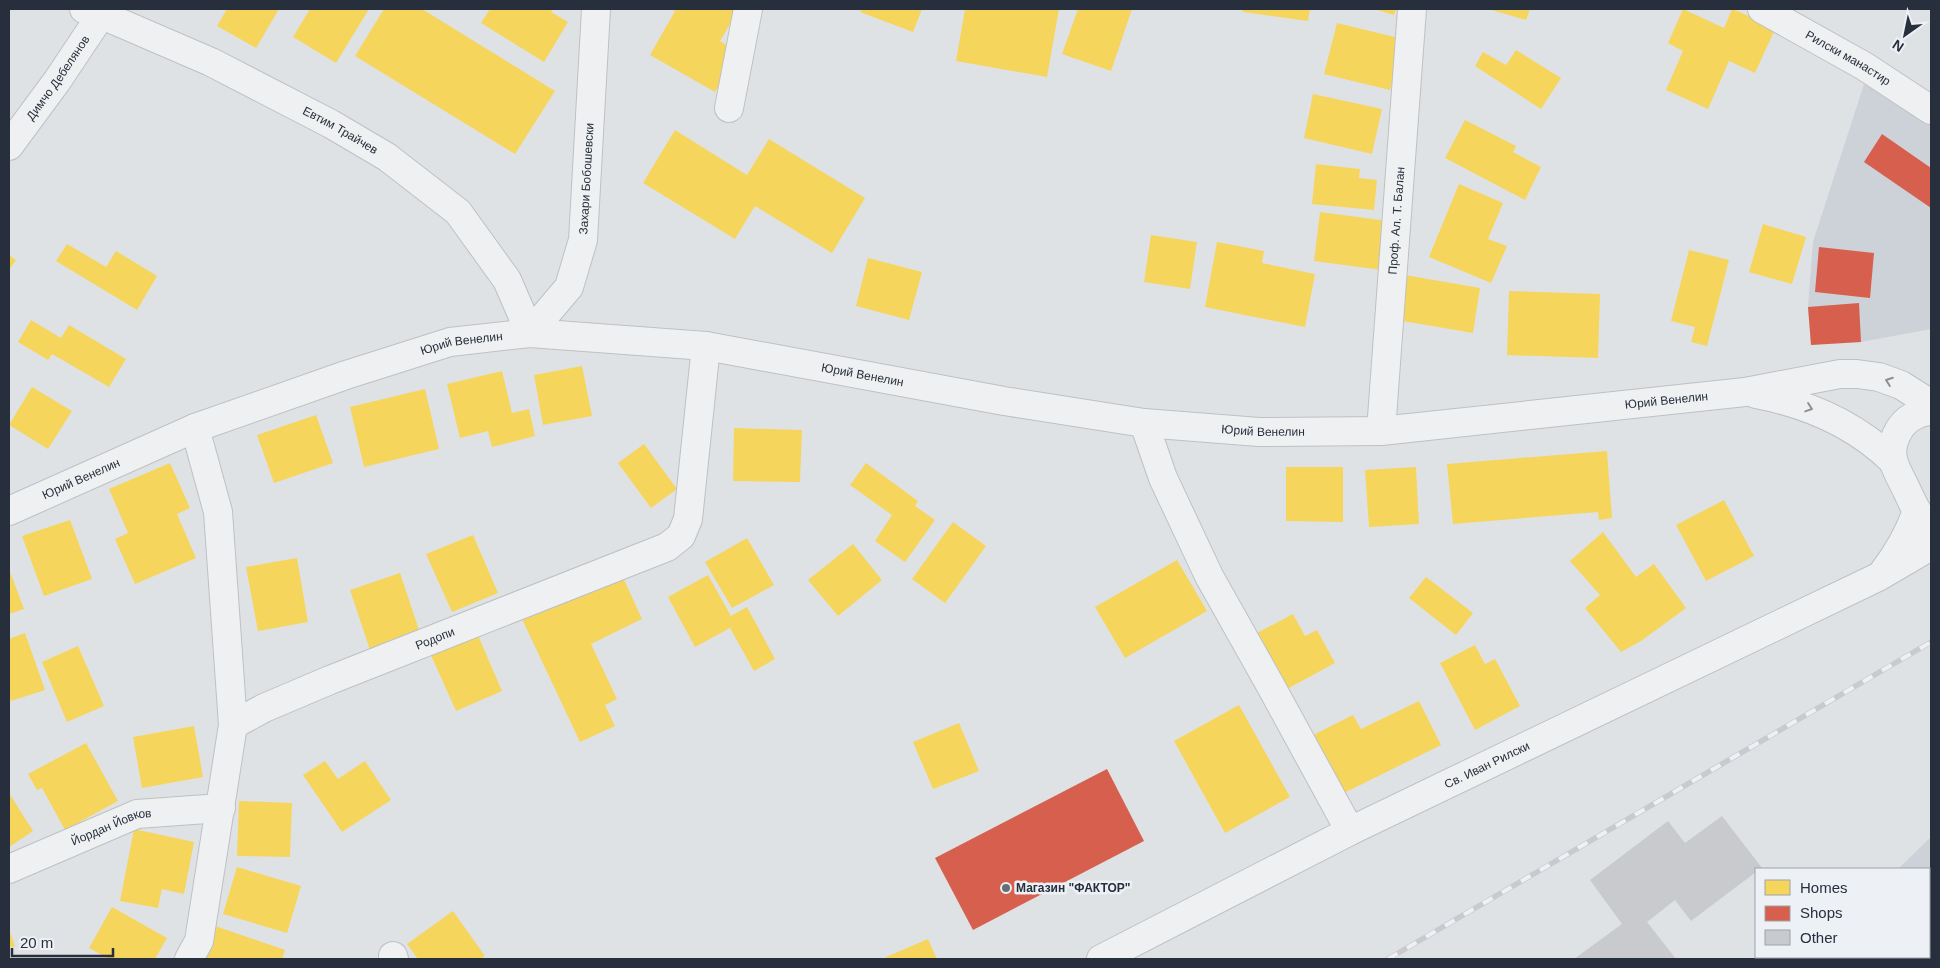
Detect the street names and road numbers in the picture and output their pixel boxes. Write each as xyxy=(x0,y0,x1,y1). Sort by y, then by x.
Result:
street label: Рилски манастир xyxy=(1803,28,1893,89)
street label: Димчо Дебелянов xyxy=(23,33,92,123)
street label: Евтим Трайчев xyxy=(300,104,380,157)
street label: Захари Бобошевски xyxy=(576,122,597,235)
street label: Проф. Ал. Т. Балан xyxy=(1386,166,1407,275)
street label: Юрий Венелин xyxy=(419,329,503,358)
street label: Юрий Венелин xyxy=(820,360,905,389)
street label: Юрий Венелин xyxy=(1624,389,1709,412)
street label: Юрий Венелин xyxy=(1221,422,1305,439)
street label: Юрий Венелин xyxy=(40,455,122,502)
street label: Родопи xyxy=(414,625,457,653)
street label: Св. Иван Рилски xyxy=(1442,739,1532,792)
street label: Йордан Йовков xyxy=(69,806,152,848)

